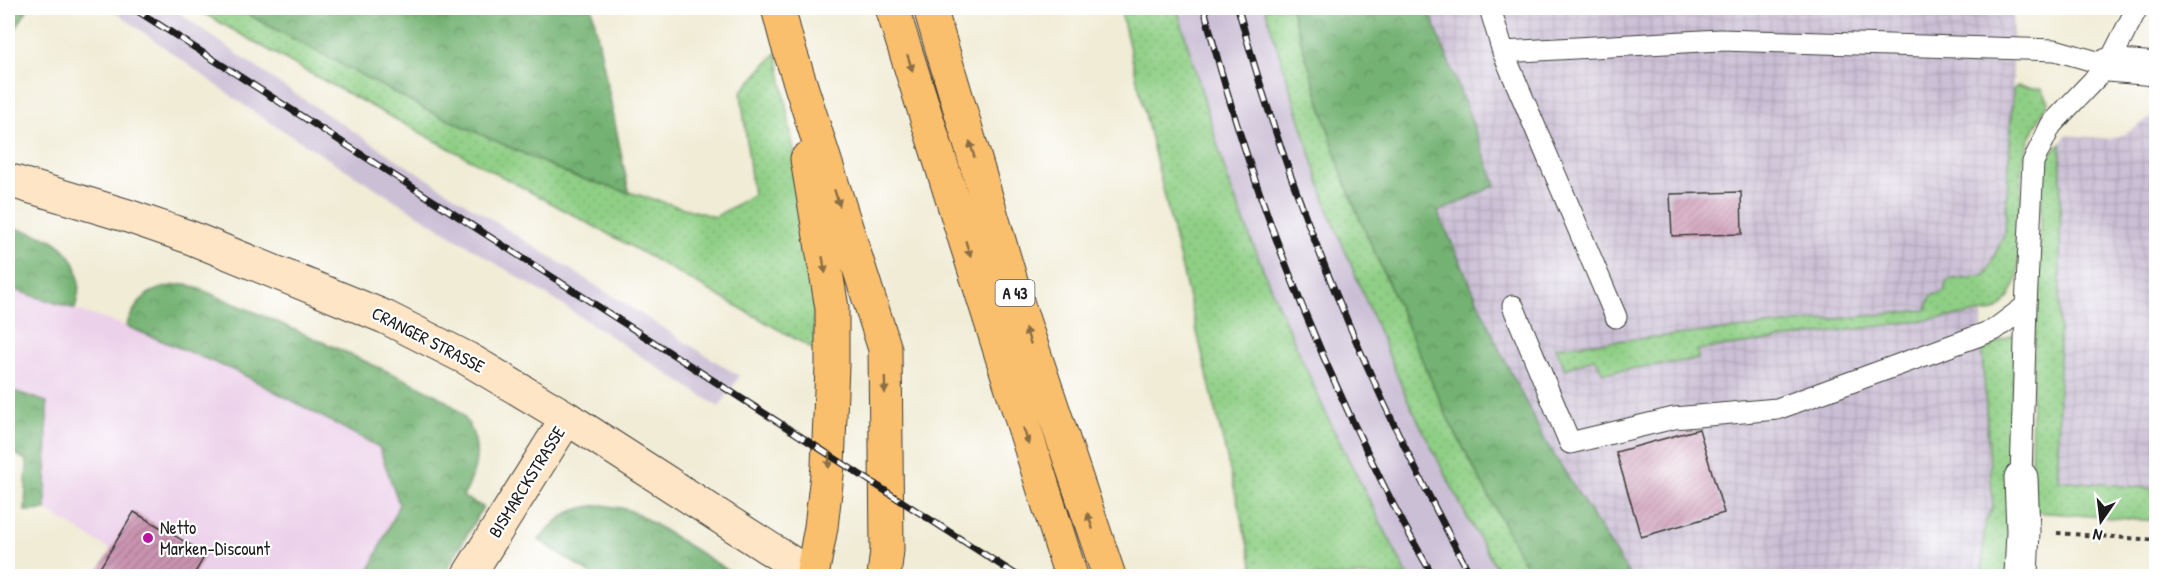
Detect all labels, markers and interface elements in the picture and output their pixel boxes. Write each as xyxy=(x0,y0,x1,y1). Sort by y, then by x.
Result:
one-way arrow xyxy=(906,54,916,72)
one-way arrow xyxy=(967,140,976,158)
one-way arrow xyxy=(832,189,842,207)
one-way arrow xyxy=(964,240,973,258)
one-way arrow xyxy=(820,256,829,275)
road number: A 43 xyxy=(996,280,1034,306)
street label: CRANGER STRASSE xyxy=(368,300,489,379)
one-way arrow xyxy=(1023,327,1033,345)
one-way arrow xyxy=(880,376,890,395)
street label: BISMARCKSTRASSE xyxy=(482,421,571,542)
one-way arrow xyxy=(1022,427,1031,445)
one-way arrow xyxy=(824,450,833,469)
north arrow xyxy=(2071,491,2131,551)
one-way arrow xyxy=(1085,512,1094,530)
place label: Netto Marken-Discount xyxy=(160,515,271,561)
text: N xyxy=(2090,524,2104,547)
marker: Netto Marken-Discount xyxy=(141,531,155,545)

